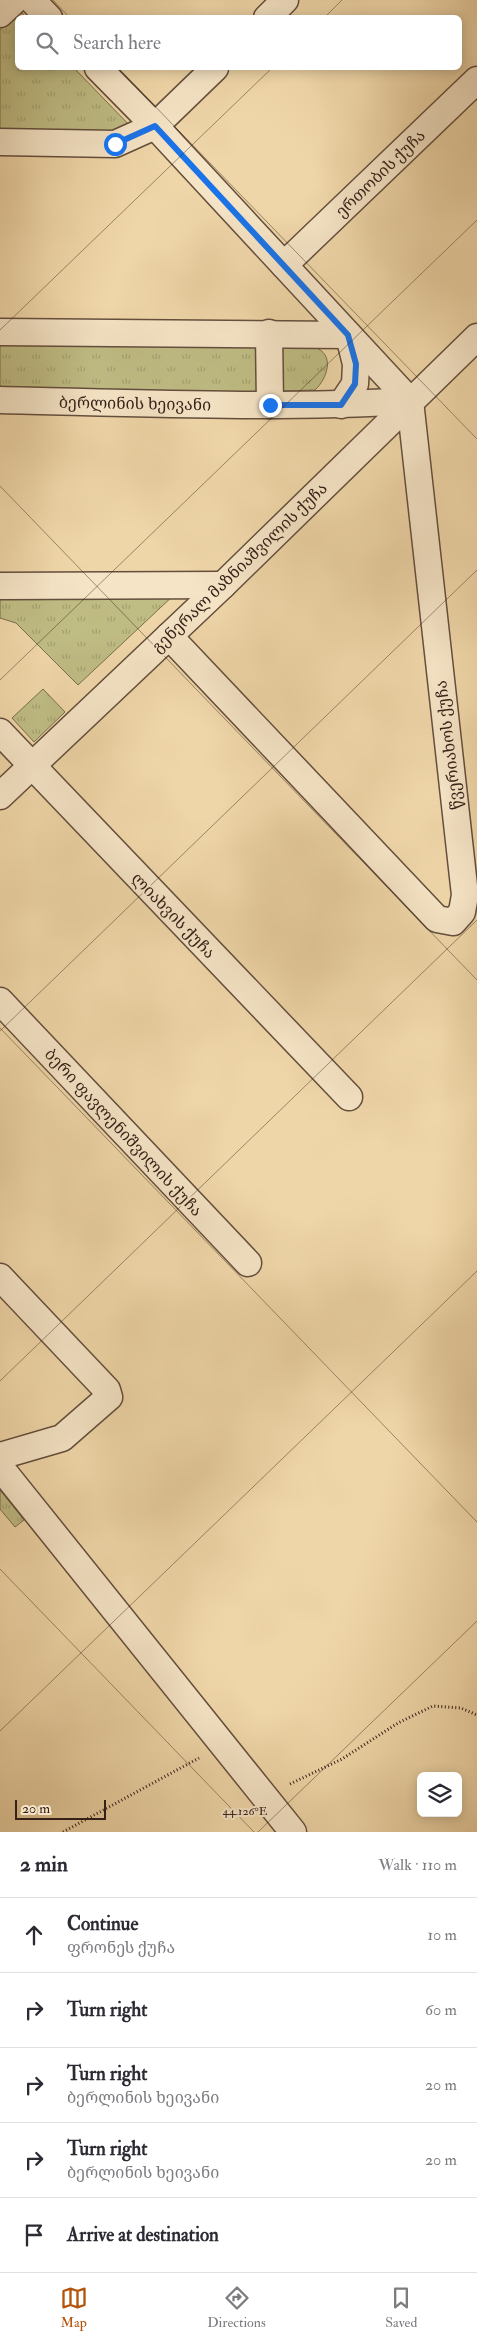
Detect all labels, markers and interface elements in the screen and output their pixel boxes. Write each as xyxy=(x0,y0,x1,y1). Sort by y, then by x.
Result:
search box xyxy=(15,15,462,70)
icon: search xyxy=(33,29,61,57)
text: Search here xyxy=(73,31,161,55)
street label: ერთობის ქუჩა xyxy=(332,126,430,222)
route start xyxy=(104,133,127,156)
street label: ბერლინის ხეივანი xyxy=(59,393,211,415)
route end xyxy=(259,394,282,417)
street label: გენერალ მაზნიაშვილის ქუჩა xyxy=(148,478,332,657)
street label: წვერიახოს ქუჩა xyxy=(431,679,467,811)
street label: ლიახვის ქუჩა xyxy=(127,869,219,963)
street label: ბერი ფავლენიშვილის ქუჩა xyxy=(40,1045,206,1221)
map controls xyxy=(417,1772,462,1817)
button: layers xyxy=(417,1772,462,1817)
scale bar xyxy=(15,1797,106,1820)
text: 20 m xyxy=(22,1800,50,1817)
text: 44.126°E xyxy=(223,1804,268,1819)
text: 2 min xyxy=(20,1851,68,1878)
text: Walk · 110 m xyxy=(379,1855,457,1875)
text: Continue xyxy=(67,1912,138,1936)
icon: ahead xyxy=(20,1921,48,1949)
text: 10 m xyxy=(427,1925,457,1945)
text: ფრონეს ქუჩა xyxy=(67,1938,175,1958)
icon: right xyxy=(20,1996,48,2024)
text: Turn right xyxy=(67,1998,147,2022)
text: 60 m xyxy=(425,2000,457,2020)
text: Turn right xyxy=(67,2062,147,2086)
icon: right xyxy=(20,2071,48,2099)
text: 20 m xyxy=(425,2075,457,2095)
text: ბერლინის ხეივანი xyxy=(67,2088,219,2108)
text: Turn right xyxy=(67,2137,147,2161)
icon: right xyxy=(20,2146,48,2174)
text: 20 m xyxy=(425,2150,457,2170)
text: ბერლინის ხეივანი xyxy=(67,2163,219,2183)
icon: arrive xyxy=(20,2221,48,2249)
text: Arrive at destination xyxy=(67,2223,219,2247)
tab: Map xyxy=(60,2284,88,2331)
tab: Directions xyxy=(207,2284,266,2331)
tab: Saved xyxy=(385,2284,417,2331)

